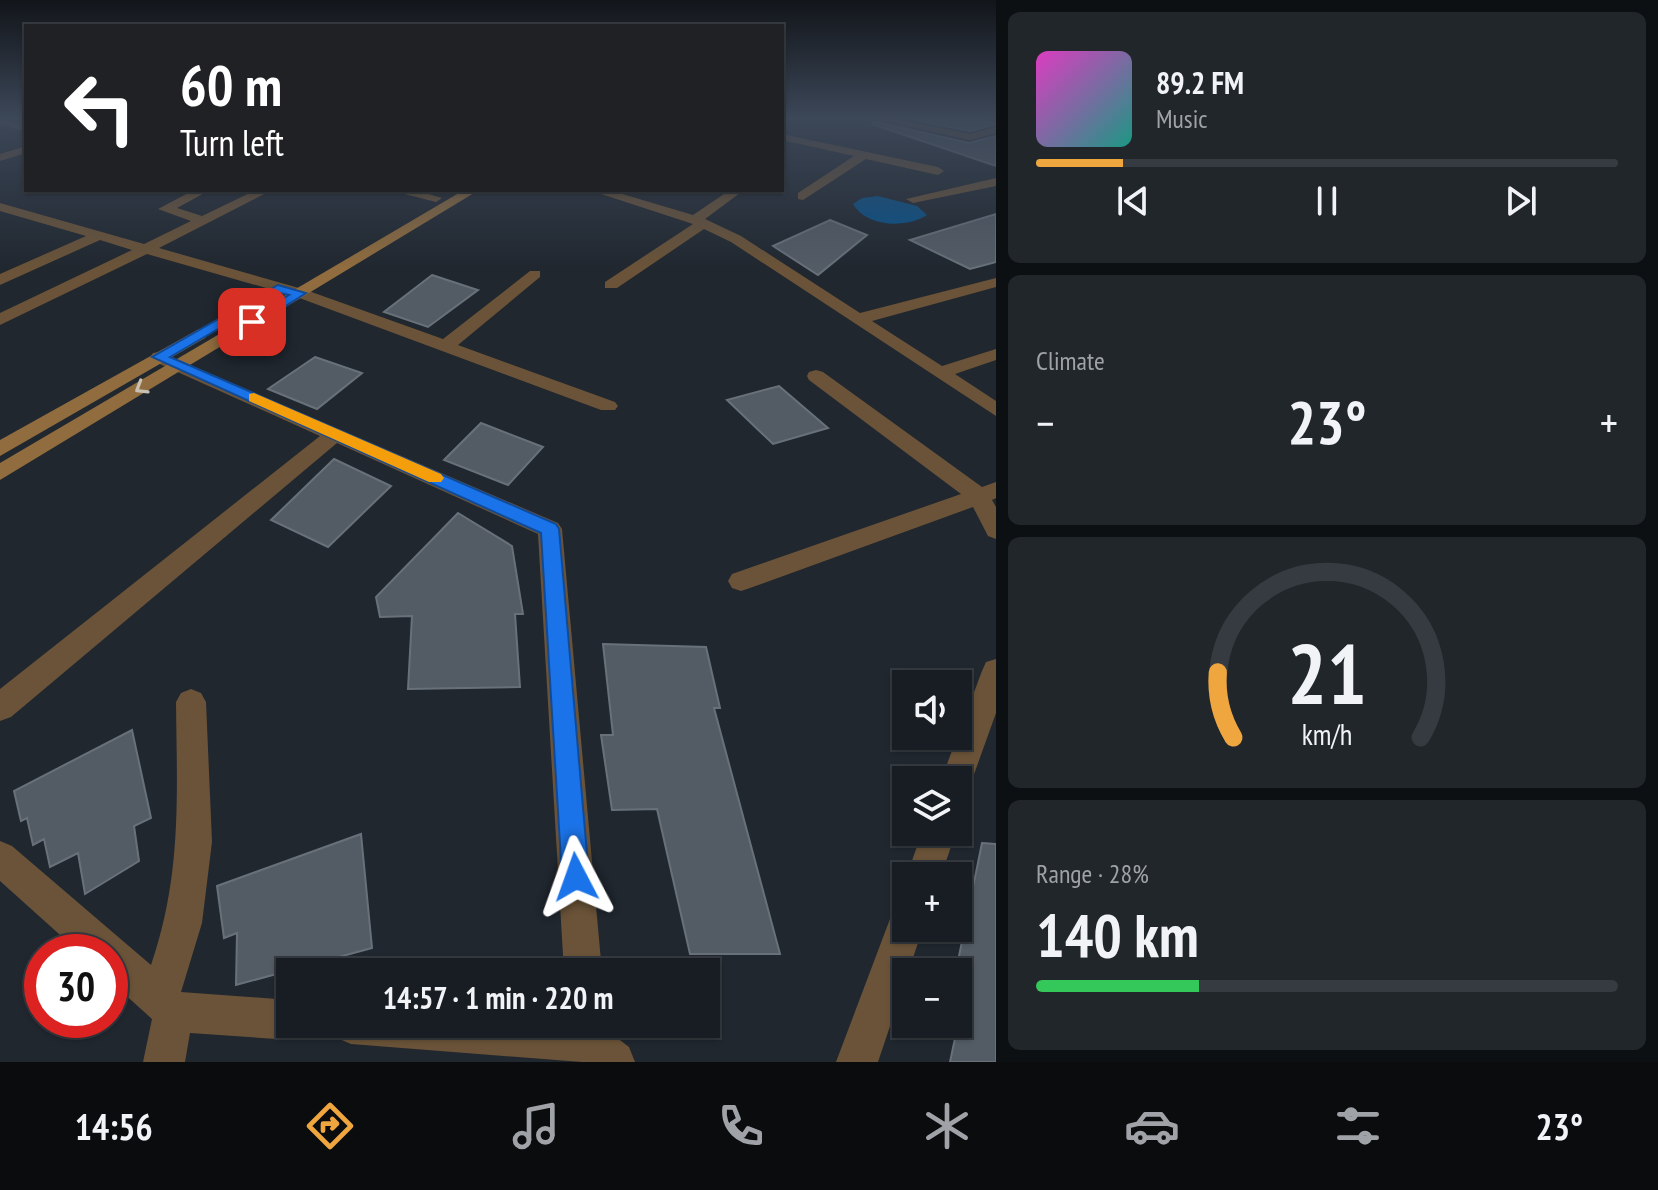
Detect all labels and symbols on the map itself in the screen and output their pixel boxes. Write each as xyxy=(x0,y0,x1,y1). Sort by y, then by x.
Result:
pin xyxy=(218,288,286,356)
one-way arrow xyxy=(135,378,150,394)
position arrow xyxy=(534,835,618,919)
speed limit sign: 30 xyxy=(24,934,128,1038)

